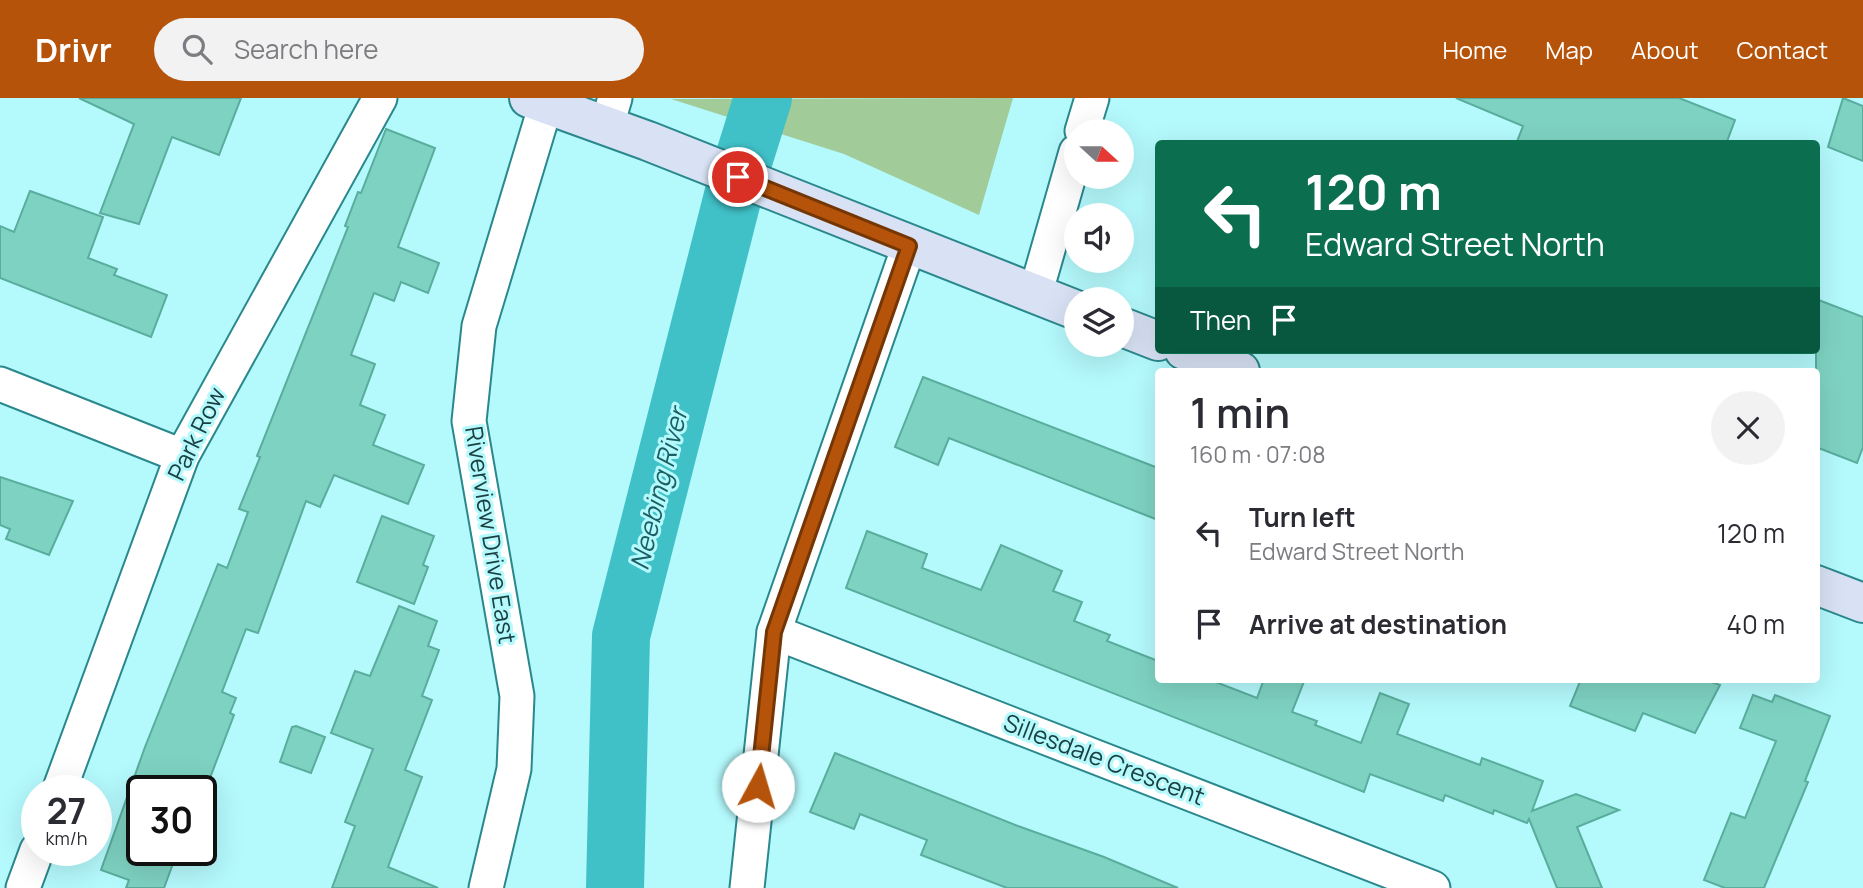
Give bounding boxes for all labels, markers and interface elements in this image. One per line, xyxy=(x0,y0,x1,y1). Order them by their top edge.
search box xyxy=(154,18,644,81)
text: Drivr xyxy=(35,27,112,72)
icon: search xyxy=(178,30,216,68)
text: Search here xyxy=(234,31,378,67)
text: Home xyxy=(1442,33,1507,66)
text: Map xyxy=(1545,33,1593,66)
text: About xyxy=(1631,33,1699,66)
text: Contact xyxy=(1737,33,1828,66)
north arrow xyxy=(1064,119,1134,189)
map controls xyxy=(1064,119,1134,357)
pin xyxy=(708,147,768,207)
icon: arrive xyxy=(719,158,757,196)
text: 120 m xyxy=(1305,158,1442,225)
icon: left xyxy=(1190,168,1281,259)
button: sound xyxy=(1064,203,1134,273)
text: Edward Street North xyxy=(1305,222,1605,266)
button: layers xyxy=(1064,287,1134,357)
icon: arrive xyxy=(1265,301,1303,339)
text: Then xyxy=(1190,302,1251,338)
street label: Park Row xyxy=(159,381,232,485)
text: 1 min xyxy=(1190,383,1290,441)
button: close xyxy=(1711,391,1785,465)
water label: Neebing River xyxy=(621,401,696,573)
street label: Riverview Drive East xyxy=(458,424,525,646)
text: 160 m · 07:08 xyxy=(1190,438,1326,470)
text: Turn left xyxy=(1249,499,1356,535)
icon: left xyxy=(1190,514,1228,552)
text: 120 m xyxy=(1717,515,1785,551)
text: Edward Street North xyxy=(1249,535,1464,567)
icon: arrive xyxy=(1190,605,1228,643)
text: Arrive at destination xyxy=(1249,606,1507,642)
text: 40 m xyxy=(1727,606,1785,642)
street label: Sillesdale Crescent xyxy=(999,705,1210,812)
position arrow xyxy=(721,749,795,823)
speed limit sign: 30 xyxy=(126,775,217,866)
text: 27 xyxy=(47,787,86,835)
text: km/h xyxy=(46,826,87,850)

